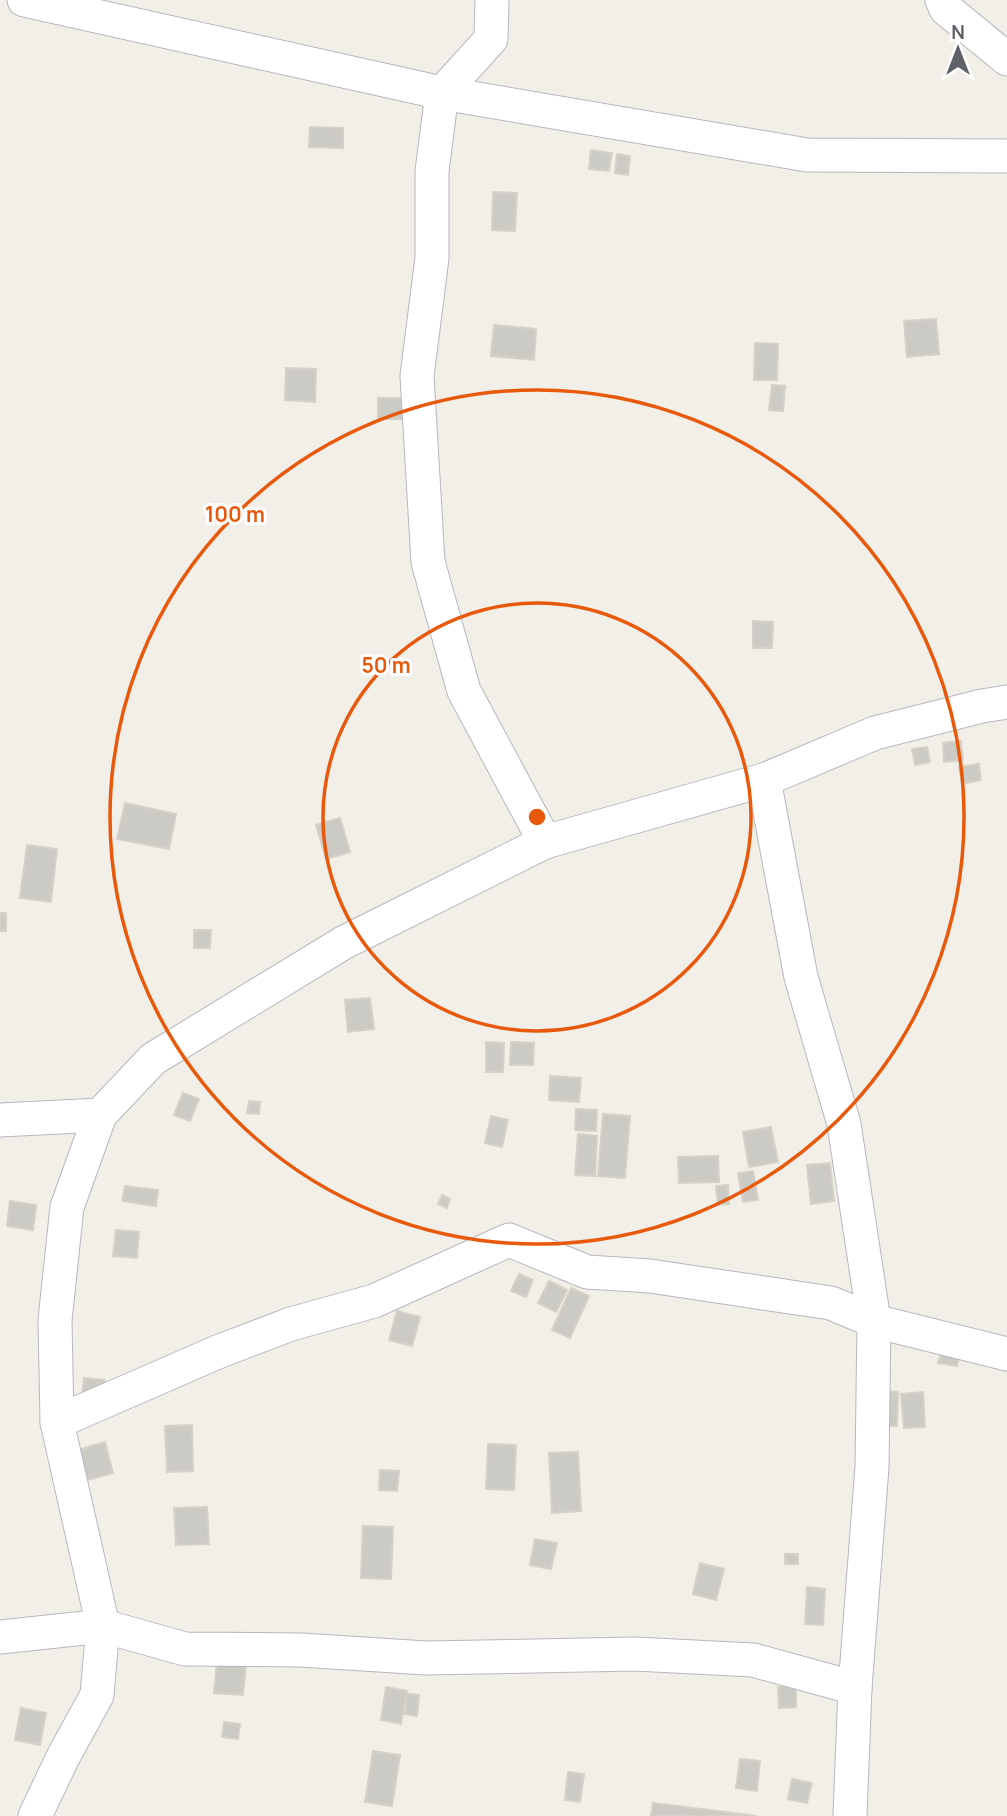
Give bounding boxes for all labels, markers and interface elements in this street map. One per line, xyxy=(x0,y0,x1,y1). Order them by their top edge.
north arrow xyxy=(923,14,993,84)
text: N xyxy=(951,19,965,45)
text: 100 m xyxy=(205,500,265,528)
text: 50 m xyxy=(361,651,411,679)
centre of rings xyxy=(525,805,549,829)

